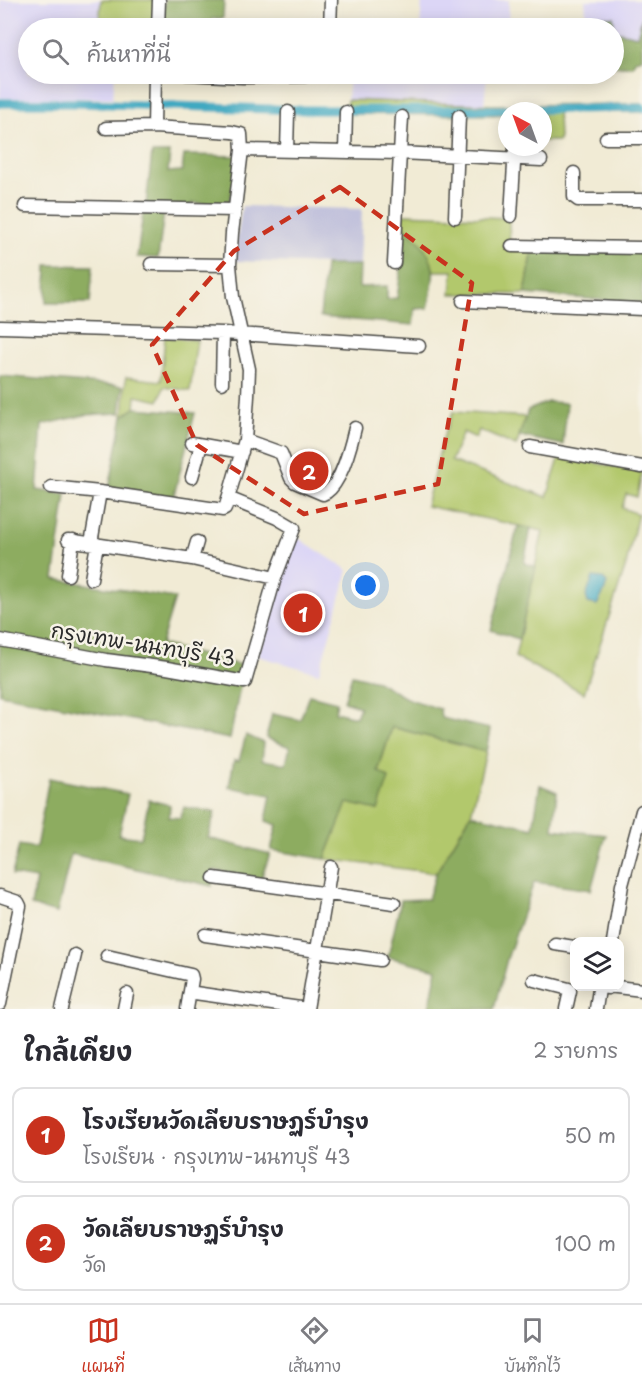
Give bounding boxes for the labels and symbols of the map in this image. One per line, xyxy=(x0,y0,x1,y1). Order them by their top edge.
north arrow xyxy=(498,102,552,156)
pin: 2 xyxy=(290,448,328,494)
your location xyxy=(351,571,380,600)
pin: 1 xyxy=(284,590,322,636)
street label: กรุงเทพ-นนทบุรี 43 xyxy=(49,613,238,675)

